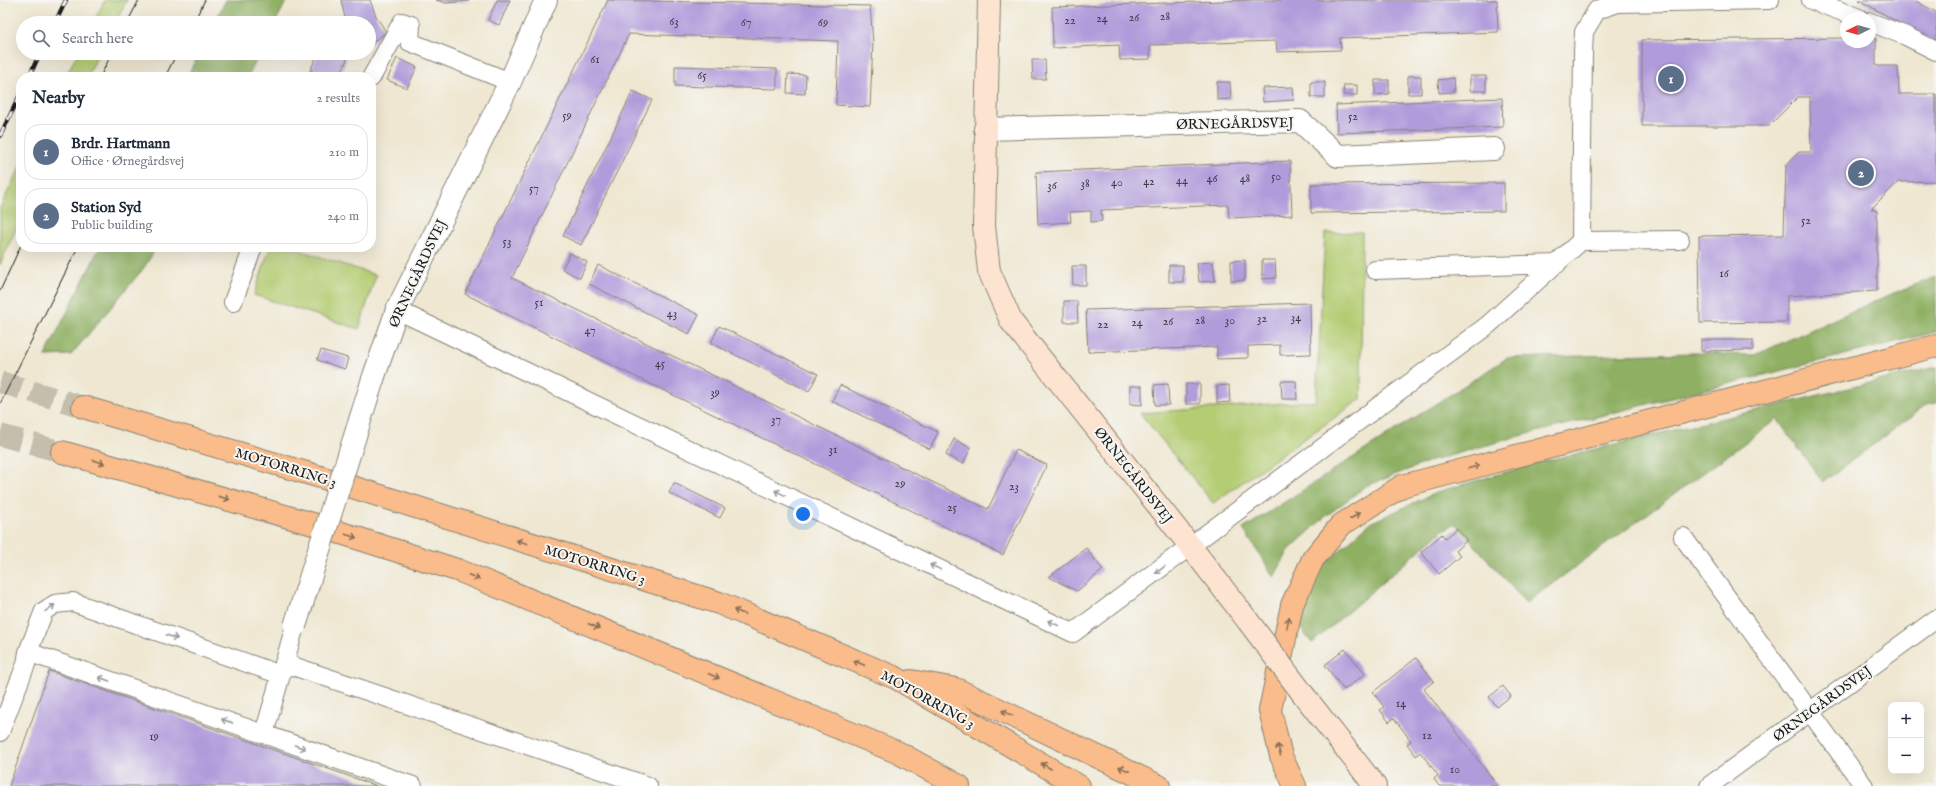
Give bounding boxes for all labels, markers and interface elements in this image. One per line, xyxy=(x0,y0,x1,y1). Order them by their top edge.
house number: 28 xyxy=(1160,9,1170,24)
house number: 26 xyxy=(1129,10,1140,25)
house number: 24 xyxy=(1096,11,1108,26)
north arrow xyxy=(1840,12,1876,48)
house number: 22 xyxy=(1064,13,1076,28)
house number: 63 xyxy=(669,14,679,29)
house number: 67 xyxy=(741,15,751,30)
house number: 69 xyxy=(818,15,828,30)
search box xyxy=(16,16,376,60)
icon: search xyxy=(30,27,52,49)
text: Search here xyxy=(62,29,133,48)
house number: 61 xyxy=(590,52,600,67)
pin: 1 xyxy=(1658,64,1684,94)
house number: 65 xyxy=(697,68,707,83)
text: Nearby xyxy=(32,88,85,109)
text: 2 results xyxy=(316,90,360,107)
house number: 59 xyxy=(562,108,572,123)
house number: 52 xyxy=(1348,109,1358,124)
street label: ØRNEGÅRDSVEJ xyxy=(1176,113,1294,134)
text: Brdr. Hartmann xyxy=(71,134,170,153)
text: 1 xyxy=(44,144,48,161)
text: 210 m xyxy=(329,144,359,161)
text: Office · Ørnegårdsvej xyxy=(71,153,184,170)
pin: 2 xyxy=(1848,158,1874,188)
house number: 50 xyxy=(1271,169,1281,184)
house number: 46 xyxy=(1207,171,1218,186)
house number: 48 xyxy=(1240,171,1251,186)
house number: 44 xyxy=(1176,173,1188,188)
house number: 42 xyxy=(1143,174,1155,189)
house number: 40 xyxy=(1111,175,1123,190)
house number: 38 xyxy=(1080,176,1090,191)
house number: 36 xyxy=(1047,178,1058,193)
house number: 57 xyxy=(529,181,539,196)
text: Station Syd xyxy=(71,198,141,217)
text: 2 xyxy=(43,208,49,225)
text: 240 m xyxy=(327,208,359,225)
house number: 52 xyxy=(1801,213,1811,228)
street label: ØRNEGÅRDSVEJ xyxy=(384,216,451,331)
text: Public building xyxy=(71,217,153,234)
house number: 53 xyxy=(503,234,511,249)
house number: 16 xyxy=(1719,266,1730,281)
house number: 51 xyxy=(535,295,543,310)
house number: 43 xyxy=(667,306,677,321)
house number: 34 xyxy=(1291,310,1301,325)
house number: 32 xyxy=(1257,311,1267,326)
house number: 28 xyxy=(1195,313,1205,328)
house number: 30 xyxy=(1225,313,1235,328)
house number: 26 xyxy=(1163,314,1174,329)
house number: 24 xyxy=(1131,315,1143,330)
house number: 22 xyxy=(1097,317,1109,332)
house number: 47 xyxy=(584,323,596,338)
house number: 45 xyxy=(655,356,666,371)
house number: 39 xyxy=(710,385,720,400)
house number: 37 xyxy=(771,412,781,427)
street label: ØRNEGÅRDSVEJ xyxy=(1090,423,1178,528)
house number: 31 xyxy=(829,442,837,457)
street label: MOTORRING 3 xyxy=(233,444,338,492)
one-way arrow xyxy=(93,459,106,467)
one-way arrow xyxy=(1467,463,1480,471)
house number: 29 xyxy=(895,476,905,491)
house number: 23 xyxy=(1009,479,1019,494)
one-way arrow xyxy=(774,489,786,496)
one-way arrow xyxy=(218,495,231,502)
house number: 25 xyxy=(947,500,958,515)
your location xyxy=(793,504,813,524)
one-way arrow xyxy=(1349,512,1360,520)
one-way arrow xyxy=(344,532,356,540)
one-way arrow xyxy=(516,538,529,545)
street label: MOTORRING 3 xyxy=(542,541,647,589)
one-way arrow xyxy=(930,563,942,570)
one-way arrow xyxy=(1155,566,1166,574)
one-way arrow xyxy=(467,573,479,581)
one-way arrow xyxy=(44,604,55,613)
one-way arrow xyxy=(734,607,746,615)
one-way arrow xyxy=(1285,617,1293,630)
one-way arrow xyxy=(1047,619,1059,626)
one-way arrow xyxy=(588,623,600,631)
one-way arrow xyxy=(166,634,179,641)
one-way arrow xyxy=(853,658,865,666)
street label: ØRNEGÅRDSVEJ xyxy=(1769,661,1876,746)
street label: MOTORRING 3 xyxy=(877,667,978,733)
one-way arrow xyxy=(708,673,720,680)
one-way arrow xyxy=(98,674,110,682)
house number: 14 xyxy=(1396,696,1406,711)
map controls xyxy=(1888,702,1924,774)
button: + xyxy=(1888,702,1924,738)
one-way arrow xyxy=(1001,709,1013,716)
one-way arrow xyxy=(221,717,233,725)
house number: 12 xyxy=(1422,728,1432,743)
house number: 19 xyxy=(149,729,159,744)
button: − xyxy=(1888,738,1924,774)
one-way arrow xyxy=(294,744,307,751)
one-way arrow xyxy=(1275,744,1283,757)
one-way arrow xyxy=(1040,762,1052,770)
house number: 10 xyxy=(1450,762,1460,777)
one-way arrow xyxy=(1119,765,1131,772)

